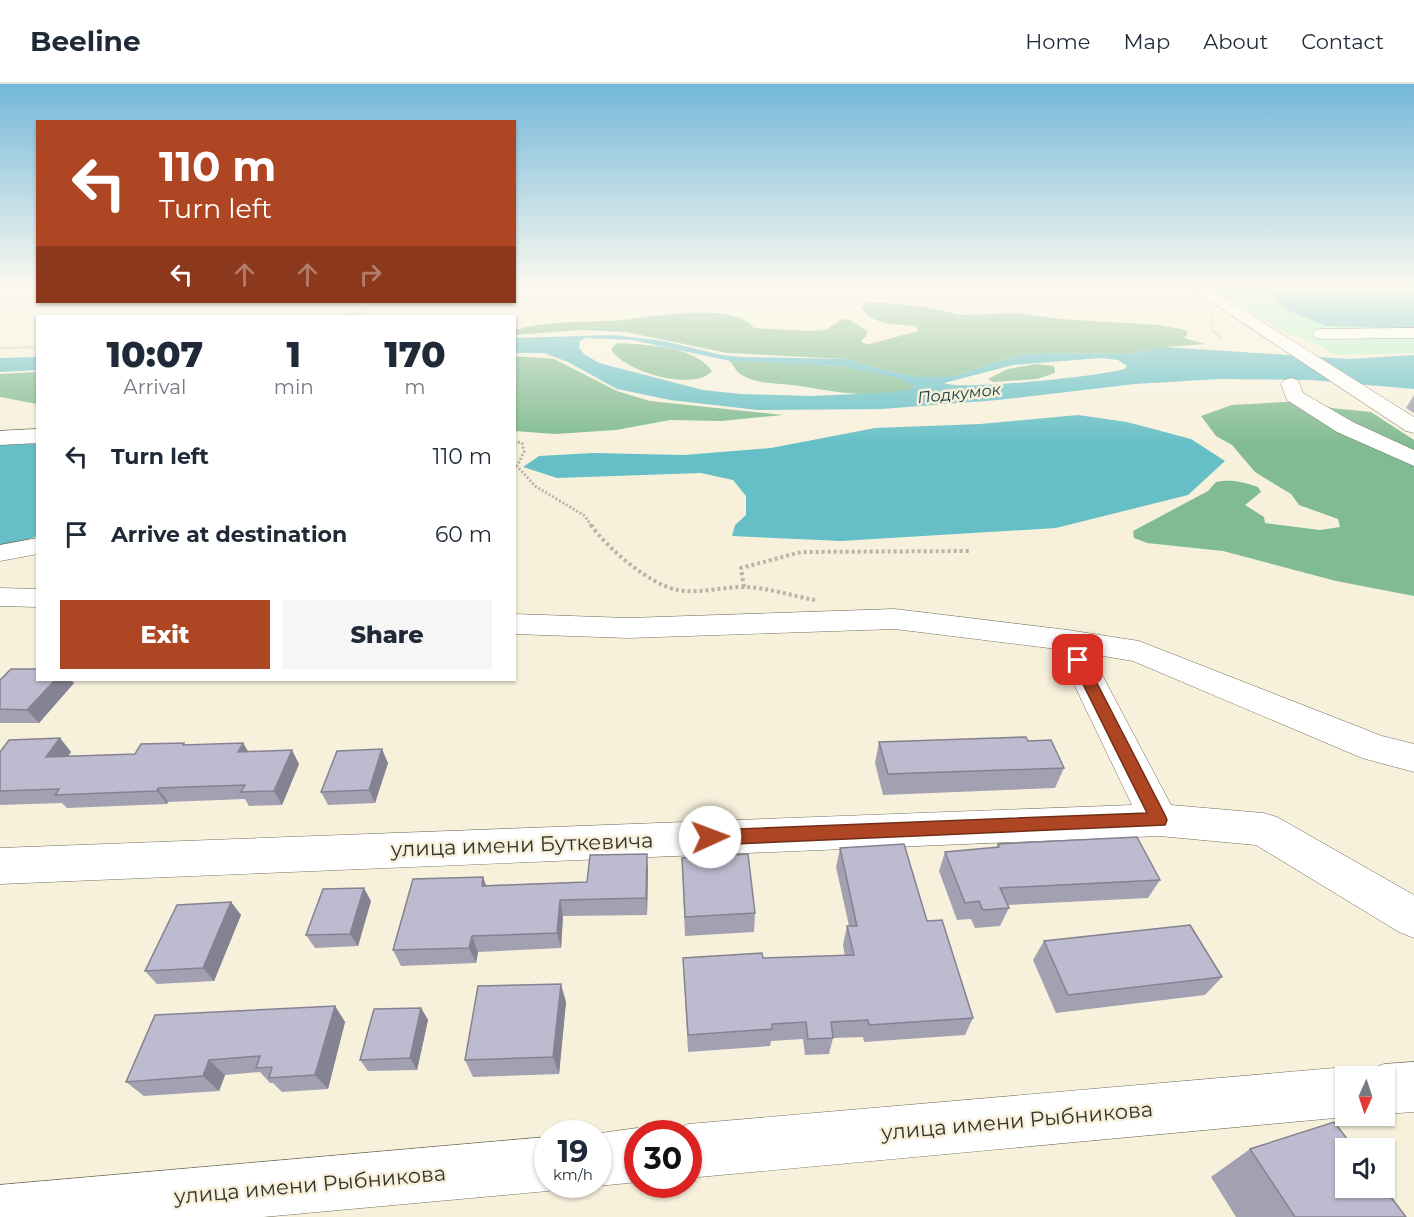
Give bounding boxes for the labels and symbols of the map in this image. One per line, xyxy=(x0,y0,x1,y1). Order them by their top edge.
water label: Подкумок xyxy=(916,380,1002,407)
pin xyxy=(1052,634,1103,685)
position arrow xyxy=(678,805,742,869)
street label: улица имени Буткевича xyxy=(389,827,654,862)
north arrow xyxy=(1335,1066,1395,1126)
street label: улица имени Рыбникова xyxy=(879,1096,1154,1145)
speed limit sign: 30 xyxy=(624,1120,702,1198)
street label: улица имени Рыбникова xyxy=(172,1160,447,1209)

